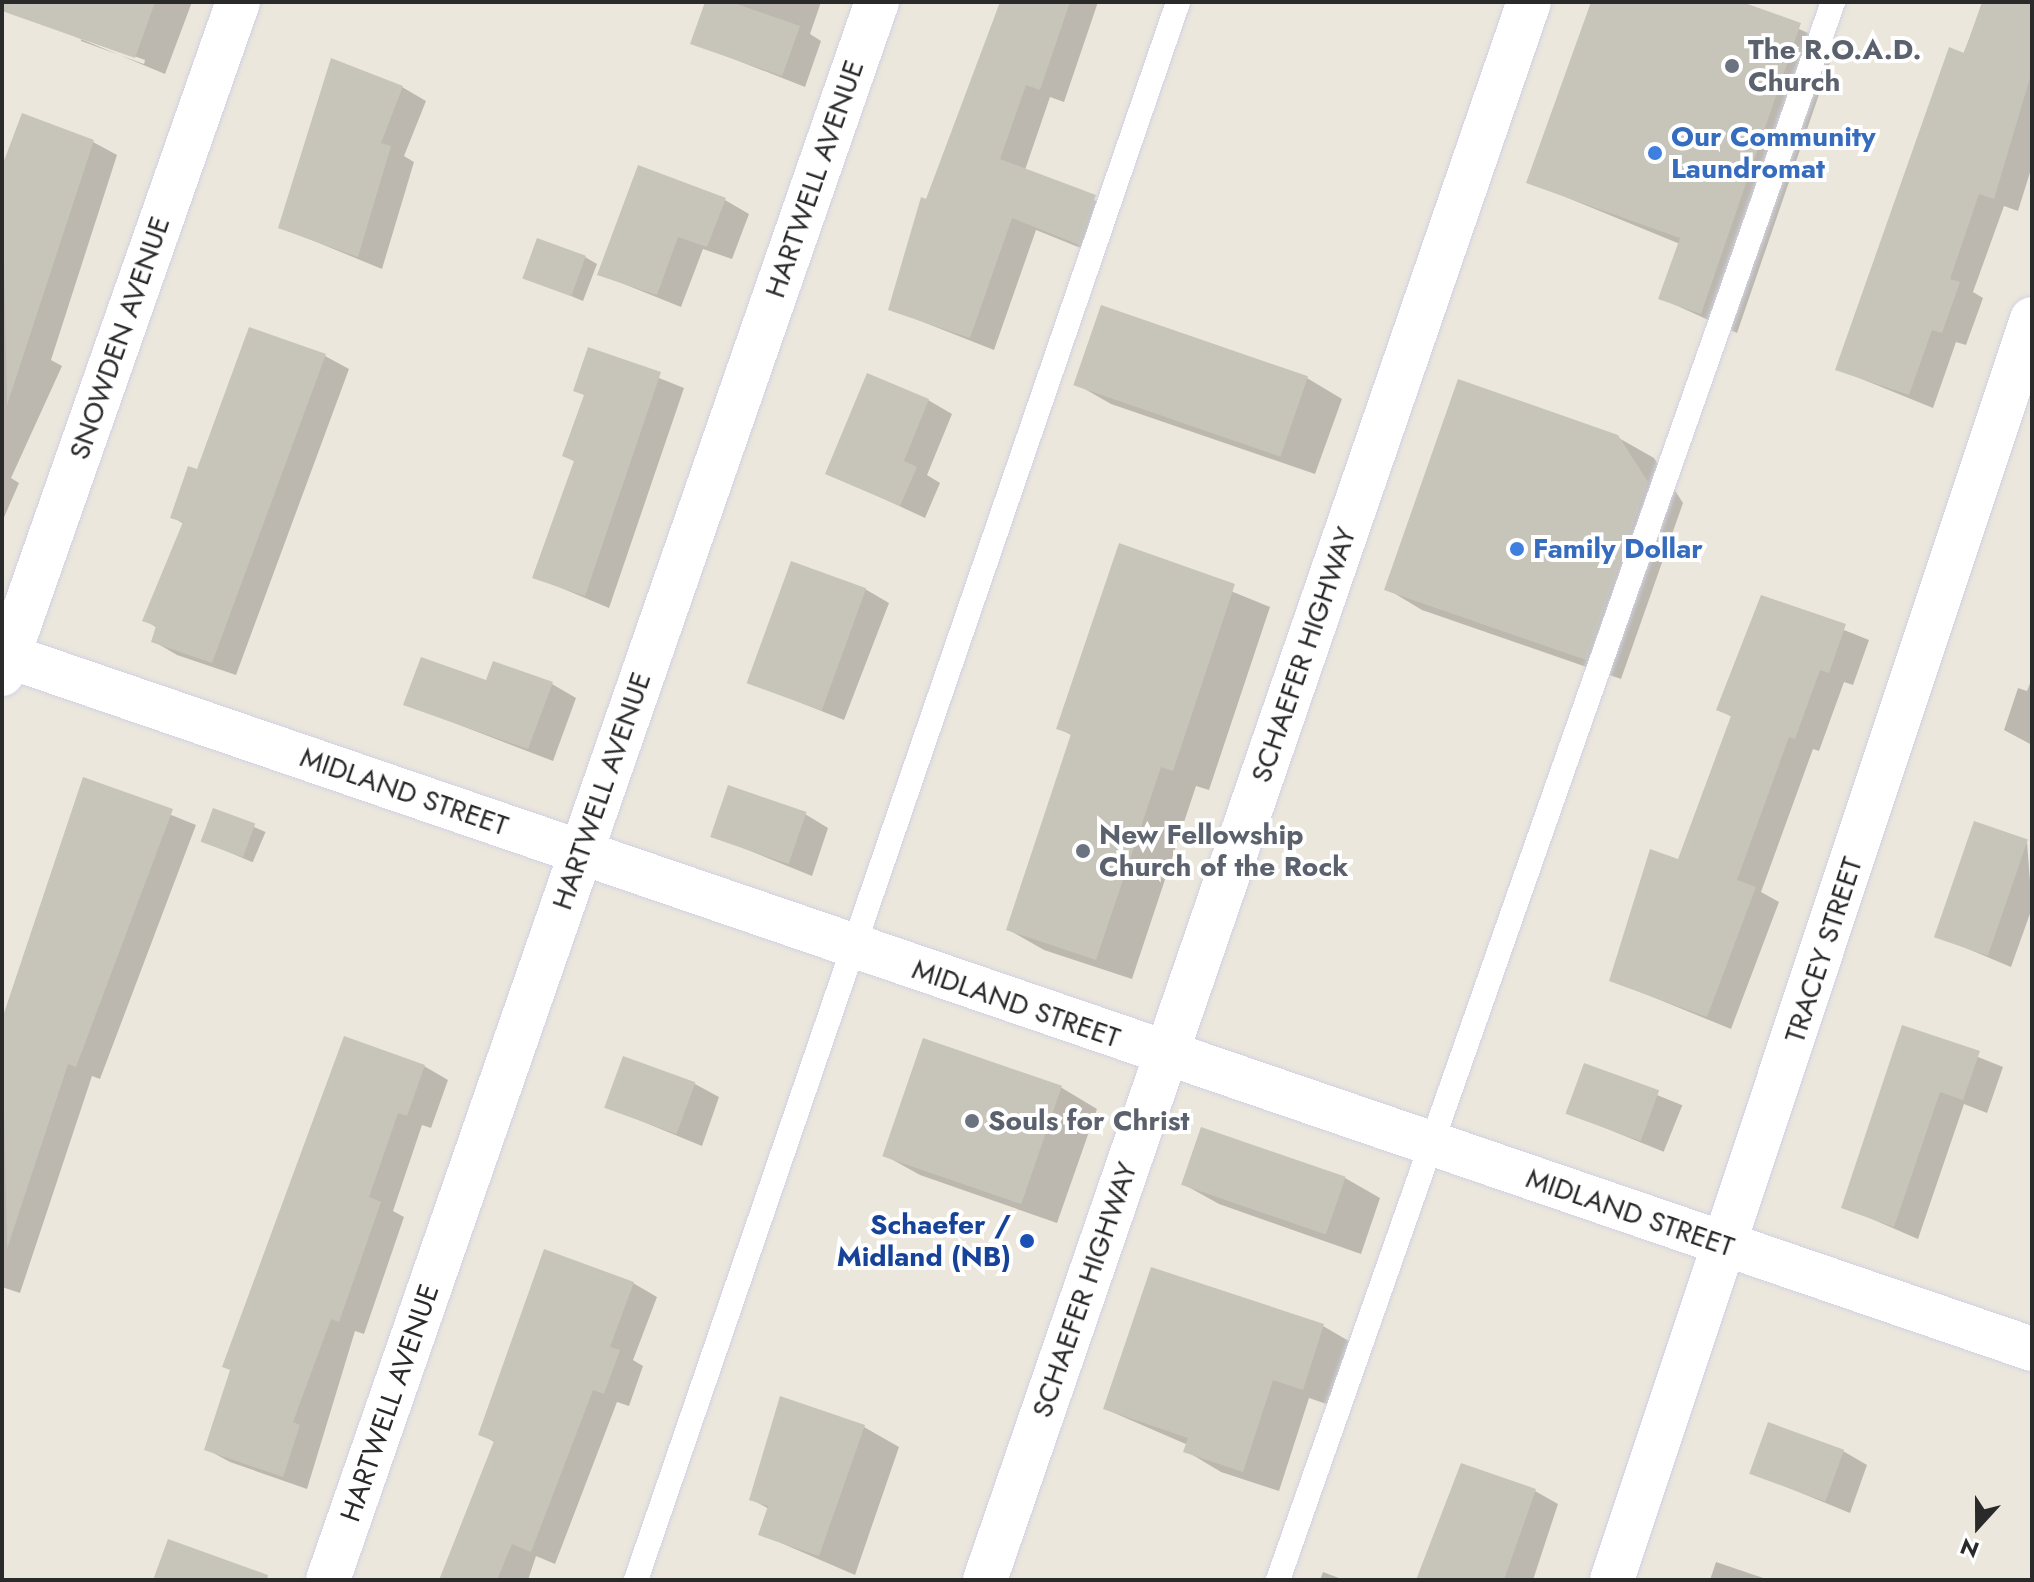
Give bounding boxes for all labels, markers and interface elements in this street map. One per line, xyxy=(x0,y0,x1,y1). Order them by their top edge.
place label: The R.O.A.D. Church xyxy=(1748,33,1922,99)
street label: HARTWELL AVENUE xyxy=(759,56,871,302)
marker: The R.O.A.D. Church xyxy=(1723,57,1741,75)
place label: Our Community Laundromat xyxy=(1671,120,1875,186)
marker: Our Community Laundromat xyxy=(1646,144,1664,162)
street label: SNOWDEN AVENUE xyxy=(63,212,177,464)
street label: SCHAEFER HIGHWAY xyxy=(1245,523,1363,787)
place label: Family Dollar xyxy=(1533,532,1703,566)
marker: Family Dollar xyxy=(1508,540,1526,558)
street label: HARTWELL AVENUE xyxy=(546,668,658,914)
street label: MIDLAND STREET xyxy=(296,741,512,843)
place label: New Fellowship Church of the Rock xyxy=(1099,818,1348,884)
marker: New Fellowship Church of the Rock xyxy=(1074,842,1092,860)
street label: TRACEY STREET xyxy=(1778,853,1870,1047)
street label: MIDLAND STREET xyxy=(908,953,1124,1055)
place label: Souls for Christ xyxy=(988,1104,1189,1138)
marker: Souls for Christ xyxy=(963,1112,981,1130)
street label: SCHAEFER HIGHWAY xyxy=(1026,1158,1144,1422)
street label: MIDLAND STREET xyxy=(1522,1162,1738,1264)
place label: Schaefer / Midland (NB) xyxy=(837,1208,1011,1274)
marker: Schaefer / Midland (NB) xyxy=(1018,1232,1036,1250)
street label: HARTWELL AVENUE xyxy=(334,1280,446,1526)
north arrow xyxy=(1938,1486,2018,1566)
text: N xyxy=(1956,1530,1983,1566)

